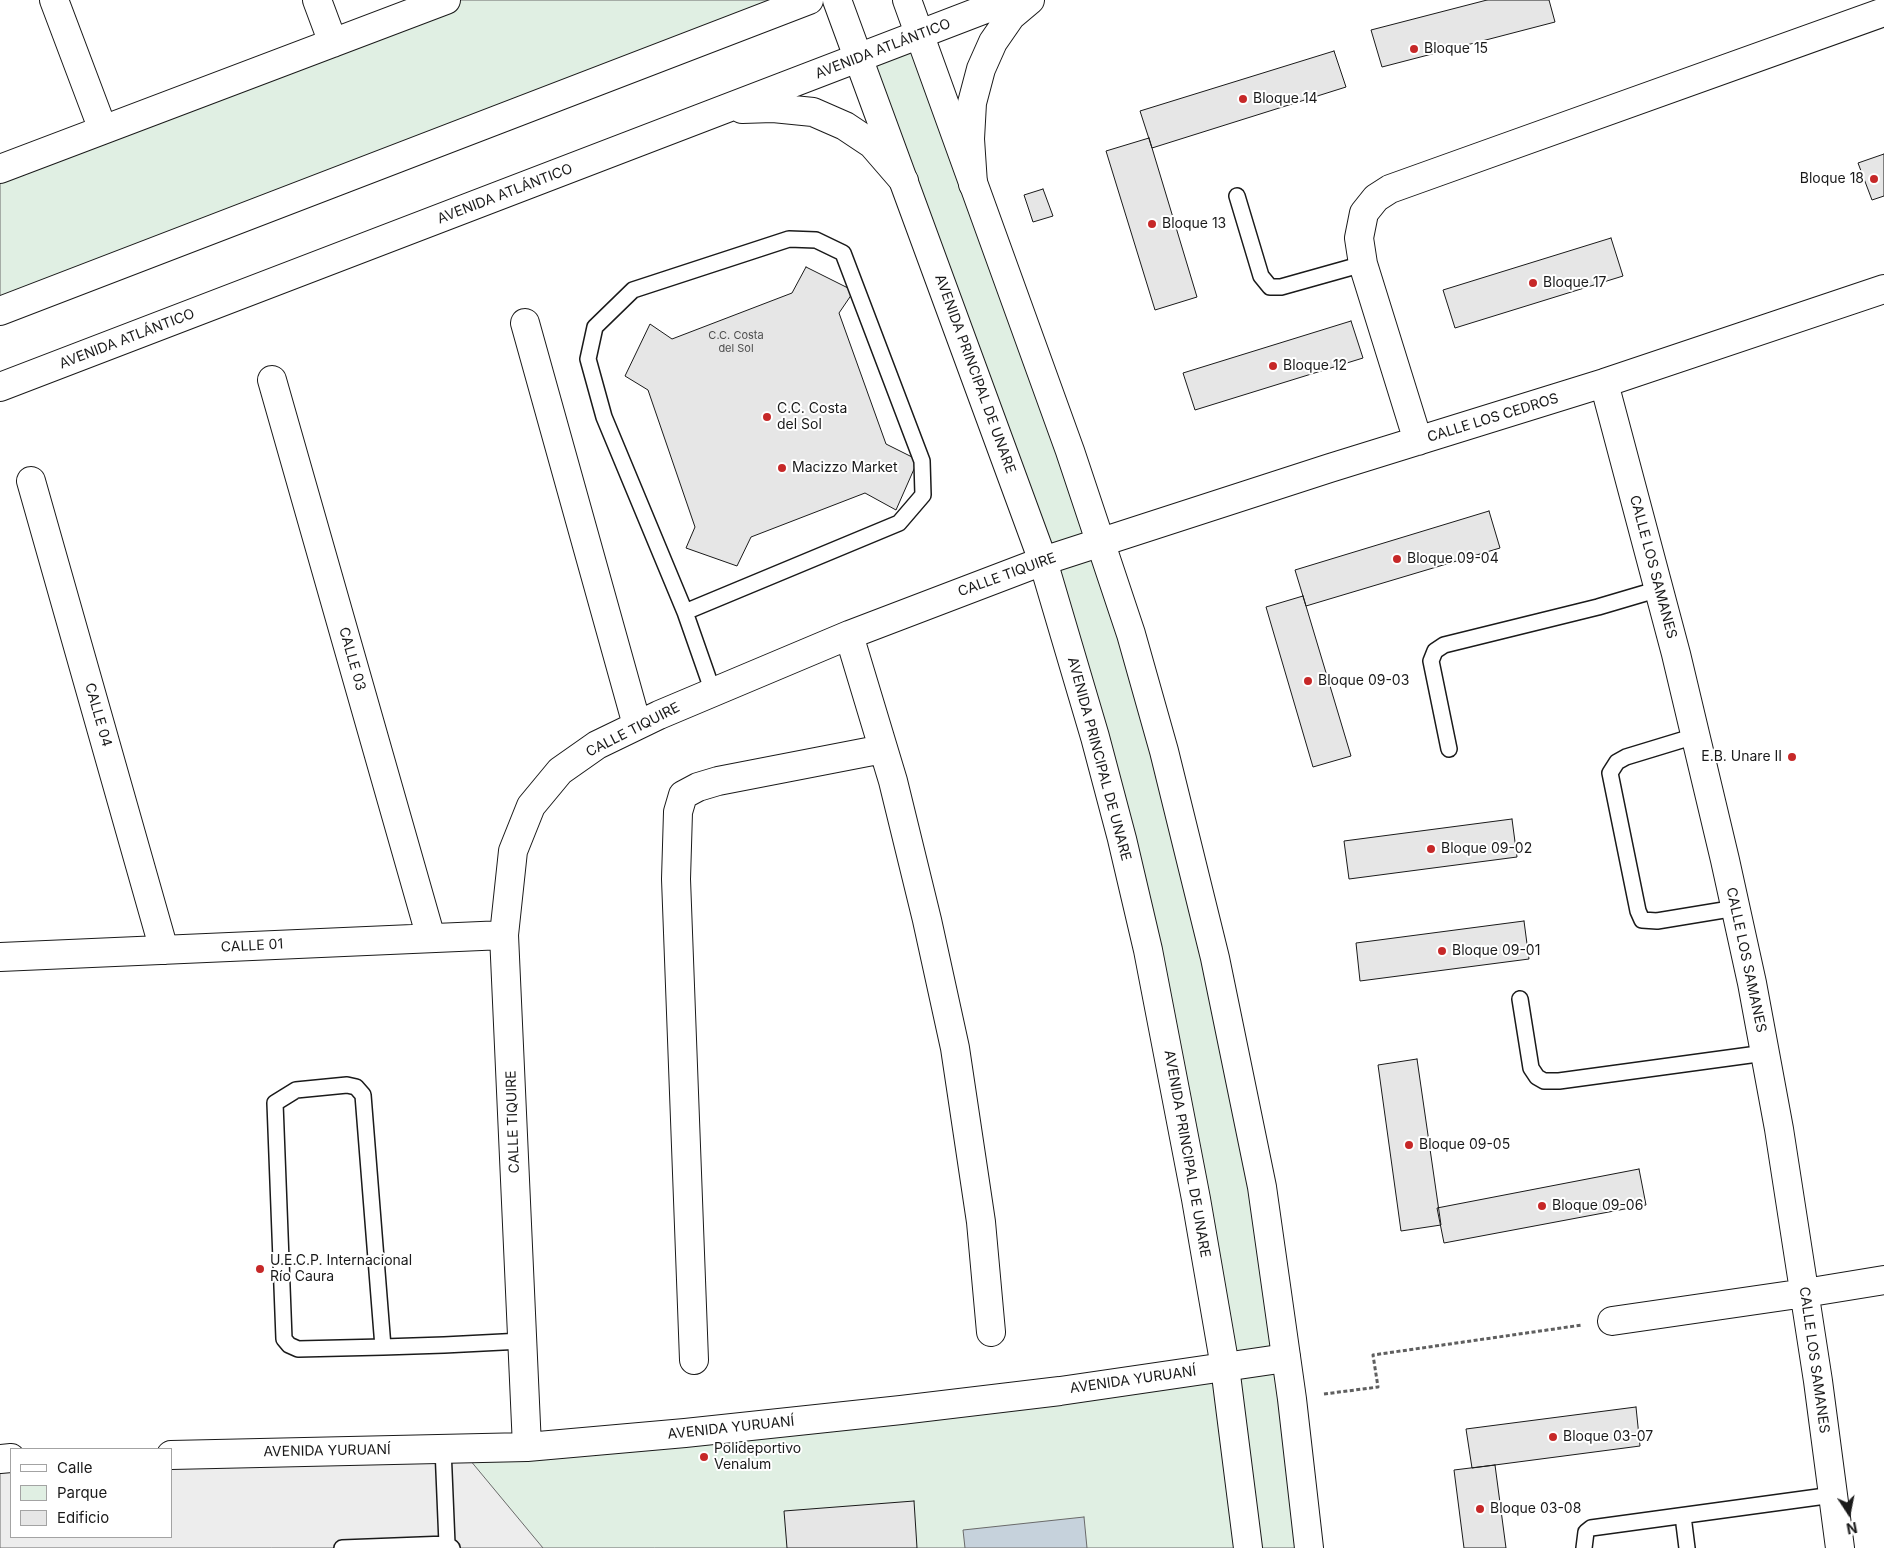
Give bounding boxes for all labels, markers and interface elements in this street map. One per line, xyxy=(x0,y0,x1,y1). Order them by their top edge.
street label: AVENIDA ATLÁNTICO xyxy=(813,15,953,83)
place label: Bloque 15 xyxy=(1424,41,1488,57)
marker: Bloque 15 xyxy=(1408,43,1420,55)
place label: Bloque 14 xyxy=(1253,91,1318,107)
marker: Bloque 14 xyxy=(1237,93,1249,105)
street label: AVENIDA ATLÁNTICO xyxy=(435,160,575,228)
place label: Bloque 18 xyxy=(1800,171,1864,187)
marker: Bloque 18 xyxy=(1868,173,1880,185)
place label: Bloque 13 xyxy=(1162,216,1226,232)
marker: Bloque 13 xyxy=(1146,218,1158,230)
street label: AVENIDA PRINCIPAL DE UNARE xyxy=(931,272,1019,476)
place label: Bloque 17 xyxy=(1543,275,1607,291)
marker: Bloque 17 xyxy=(1527,277,1539,289)
street label: AVENIDA ATLÁNTICO xyxy=(57,305,197,373)
house number: C.C. Costa del Sol xyxy=(708,329,764,355)
place label: Bloque 12 xyxy=(1283,358,1347,374)
marker: Bloque 12 xyxy=(1267,360,1279,372)
street label: CALLE LOS CEDROS xyxy=(1425,390,1561,446)
place label: C.C. Costa del Sol xyxy=(777,401,847,434)
marker: C.C. Costa del Sol xyxy=(761,411,773,423)
place label: Macizzo Market xyxy=(792,460,898,476)
marker: Macizzo Market xyxy=(776,462,788,474)
street label: CALLE LOS SAMANES xyxy=(1626,493,1680,641)
street label: CALLE TIQUIRE xyxy=(956,550,1058,600)
place label: Bloque 09-04 xyxy=(1407,551,1499,567)
marker: Bloque 09-04 xyxy=(1391,553,1403,565)
street label: CALLE 03 xyxy=(335,625,369,693)
street label: AVENIDA PRINCIPAL DE UNARE xyxy=(1064,655,1134,863)
place label: Bloque 09-03 xyxy=(1318,673,1409,689)
marker: Bloque 09-03 xyxy=(1302,675,1314,687)
street label: CALLE 04 xyxy=(81,681,115,749)
street label: CALLE TIQUIRE xyxy=(583,699,683,761)
place label: E.B. Unare II xyxy=(1701,749,1782,765)
marker: E.B. Unare II xyxy=(1786,751,1798,763)
place label: Bloque 09-02 xyxy=(1441,841,1532,857)
marker: Bloque 09-02 xyxy=(1425,843,1437,855)
street label: CALLE LOS SAMANES xyxy=(1722,886,1770,1034)
street label: CALLE 01 xyxy=(220,936,284,956)
place label: Bloque 09-01 xyxy=(1452,943,1540,959)
marker: Bloque 09-01 xyxy=(1436,945,1448,957)
street label: AVENIDA PRINCIPAL DE UNARE xyxy=(1160,1049,1214,1259)
street label: CALLE TIQUIRE xyxy=(503,1070,523,1174)
place label: Bloque 09-05 xyxy=(1419,1137,1510,1153)
marker: Bloque 09-05 xyxy=(1403,1139,1415,1151)
place label: Bloque 09-06 xyxy=(1552,1198,1643,1214)
marker: Bloque 09-06 xyxy=(1536,1200,1548,1212)
place label: U.E.C.P. Internacional Río Caura xyxy=(270,1253,412,1285)
marker: U.E.C.P. Internacional Río Caura xyxy=(254,1263,266,1275)
street label: CALLE LOS SAMANES xyxy=(1795,1286,1833,1434)
street label: AVENIDA YURUANÍ xyxy=(1069,1363,1197,1397)
street label: AVENIDA YURUANÍ xyxy=(667,1413,795,1443)
place label: Bloque 03-07 xyxy=(1563,1429,1653,1445)
marker: Bloque 03-07 xyxy=(1547,1431,1559,1443)
street label: AVENIDA YURUANÍ xyxy=(263,1441,391,1461)
place label: Polideportivo Venalum xyxy=(714,1441,801,1474)
legend xyxy=(10,1448,172,1538)
marker: Polideportivo Venalum xyxy=(698,1451,710,1463)
text: Calle xyxy=(57,1458,92,1477)
text: Parque xyxy=(57,1483,107,1502)
north arrow xyxy=(1824,1488,1874,1538)
place label: Bloque 03-08 xyxy=(1490,1501,1581,1517)
marker: Bloque 03-08 xyxy=(1474,1503,1486,1515)
text: Edificio xyxy=(57,1508,109,1527)
text: N xyxy=(1845,1519,1859,1538)

